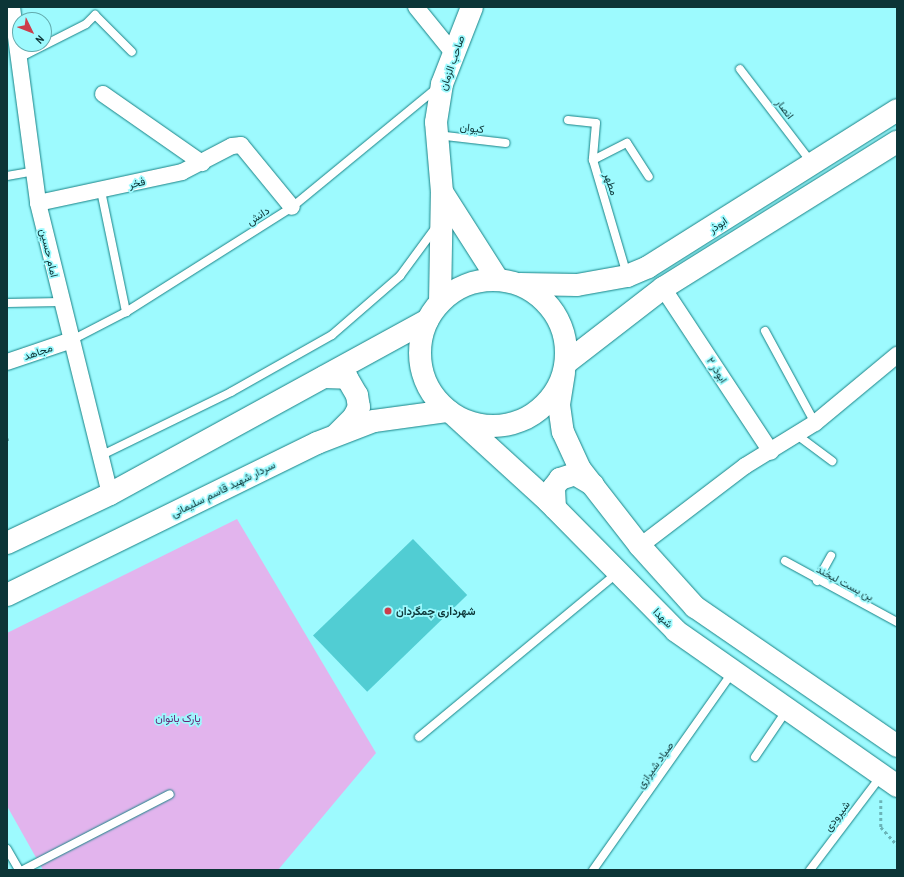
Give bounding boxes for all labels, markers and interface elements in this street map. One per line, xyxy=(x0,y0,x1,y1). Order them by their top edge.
north arrow xyxy=(12,12,52,52)
text: N xyxy=(33,32,47,47)
street label: صاحب الزمان xyxy=(436,34,468,92)
street label: انصار xyxy=(773,96,797,122)
street label: کیوان xyxy=(459,120,485,136)
street label: مطهر xyxy=(601,171,621,197)
street label: فخر xyxy=(127,175,147,191)
street label: دانش xyxy=(244,204,272,228)
street label: ابوذر xyxy=(706,214,730,236)
street label: امام حسین xyxy=(37,227,61,279)
street label: مجاهد xyxy=(22,341,54,363)
street label: ابوذر ۲ xyxy=(704,355,730,385)
street label: سردار شهید قاسم سلیمانی xyxy=(169,458,277,520)
street label: بن بست لبخند xyxy=(814,562,876,604)
place label: شهرداری چمگردان xyxy=(396,604,475,618)
street label: شهدا xyxy=(650,605,676,631)
marker: شهرداری چمگردان xyxy=(383,606,393,616)
park label: پارک بانوان xyxy=(155,711,201,725)
street label: صیاد شیرازی xyxy=(634,739,676,791)
street label: شیرودی xyxy=(821,798,853,834)

